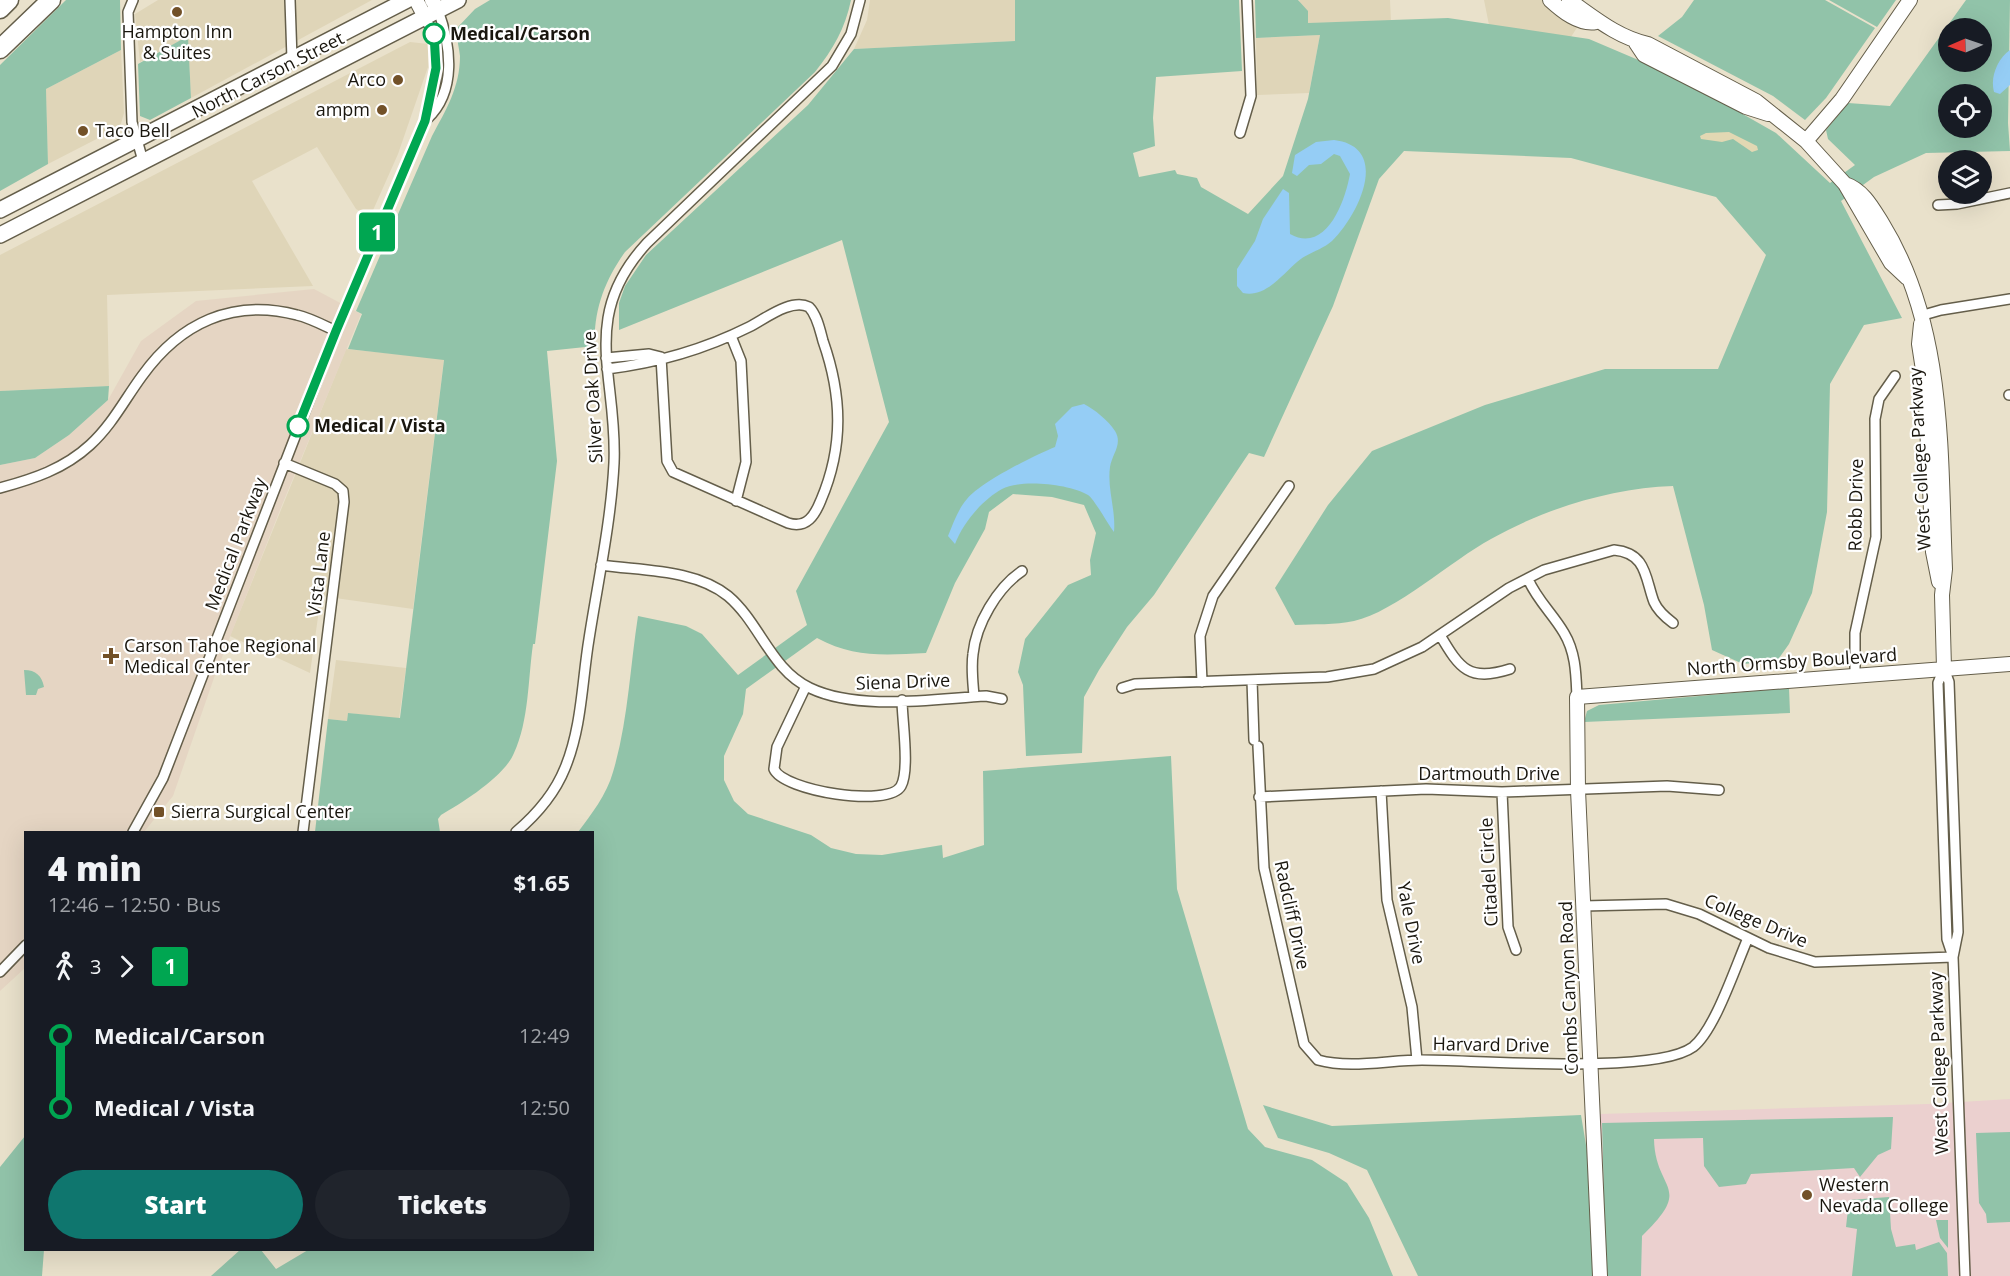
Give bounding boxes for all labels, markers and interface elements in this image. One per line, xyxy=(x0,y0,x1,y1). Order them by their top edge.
marker: Hampton Inn & Suites xyxy=(170,5,184,19)
north arrow xyxy=(1938,18,1992,72)
map controls xyxy=(1938,18,1992,204)
place label: Hampton Inn & Suites xyxy=(121,19,233,64)
place label: Medical/Carson xyxy=(450,21,590,45)
marker: Medical/Carson xyxy=(423,23,445,45)
street label: North Carson Street xyxy=(187,25,348,123)
place label: Arco xyxy=(348,67,386,91)
marker: Arco xyxy=(391,73,405,87)
button: locate xyxy=(1938,84,1992,138)
place label: ampm xyxy=(316,97,370,121)
marker: ampm xyxy=(375,103,389,117)
place label: Taco Bell xyxy=(95,118,170,142)
marker: Taco Bell xyxy=(76,124,90,138)
button: layers xyxy=(1938,150,1992,204)
line badge: 1 xyxy=(358,212,397,252)
text: 1 xyxy=(371,218,383,246)
street label: Silver Oak Drive xyxy=(577,330,607,464)
street label: West College Parkway xyxy=(1902,366,1936,551)
place label: Medical / Vista xyxy=(314,413,446,437)
marker: Medical / Vista xyxy=(287,415,309,437)
street label: Robb Drive xyxy=(1842,458,1868,552)
street label: Medical Parkway xyxy=(199,473,272,613)
street label: Vista Lane xyxy=(301,530,335,618)
place label: Carson Tahoe Regional Medical Center xyxy=(124,633,316,678)
street label: North Ormsby Boulevard xyxy=(1686,642,1898,680)
marker: Carson Tahoe Regional Medical Center xyxy=(102,647,120,665)
street label: Siena Drive xyxy=(855,667,951,695)
street label: Dartmouth Drive xyxy=(1418,761,1560,785)
place label: Sierra Surgical Center xyxy=(171,799,352,823)
marker: Sierra Surgical Center xyxy=(152,805,166,819)
street label: Citadel Circle xyxy=(1473,817,1503,927)
text: 4 min xyxy=(48,846,142,891)
street label: Radcliff Drive xyxy=(1270,858,1316,971)
text: $1.65 xyxy=(513,867,570,897)
street label: Yale Drive xyxy=(1392,880,1432,966)
street label: College Drive xyxy=(1701,888,1812,953)
text: 12:46 – 12:50 · Bus xyxy=(48,891,221,918)
street label: Combs Canyon Road xyxy=(1553,901,1583,1075)
icon: walk xyxy=(48,950,81,983)
icon: forward xyxy=(110,950,143,983)
text: 1 xyxy=(164,952,176,980)
text: 3 xyxy=(90,953,101,980)
street label: West College Parkway xyxy=(1923,970,1953,1155)
text: Medical/Carson xyxy=(94,1020,265,1050)
text: 12:49 xyxy=(519,1022,570,1049)
street label: Harvard Drive xyxy=(1432,1031,1550,1057)
text: Medical / Vista xyxy=(94,1092,255,1122)
text: 12:50 xyxy=(519,1094,570,1121)
button: Start xyxy=(48,1170,303,1239)
button: Tickets xyxy=(315,1170,570,1239)
place label: Western Nevada College xyxy=(1819,1172,1949,1217)
marker: Western Nevada College xyxy=(1800,1188,1814,1202)

